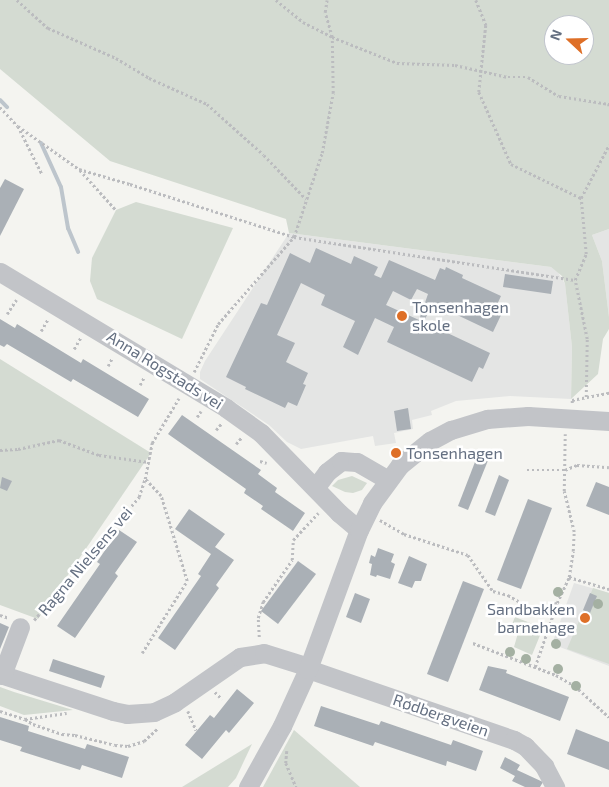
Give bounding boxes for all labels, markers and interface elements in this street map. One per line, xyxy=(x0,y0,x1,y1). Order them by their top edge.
north arrow xyxy=(544,15,594,65)
text: N xyxy=(546,27,565,43)
place label: Tonsenhagen skole xyxy=(412,297,509,335)
marker: Tonsenhagen skole xyxy=(396,310,408,322)
street label: Anna Rogstads vei xyxy=(103,326,227,414)
place label: Tonsenhagen xyxy=(406,443,503,463)
marker: Tonsenhagen xyxy=(390,447,402,459)
street label: Ragna Nielsens vei xyxy=(34,503,136,619)
place label: Sandbakken barnehage xyxy=(487,599,575,637)
marker: Sandbakken barnehage xyxy=(579,612,591,624)
street label: Rødbergveien xyxy=(391,690,491,740)

